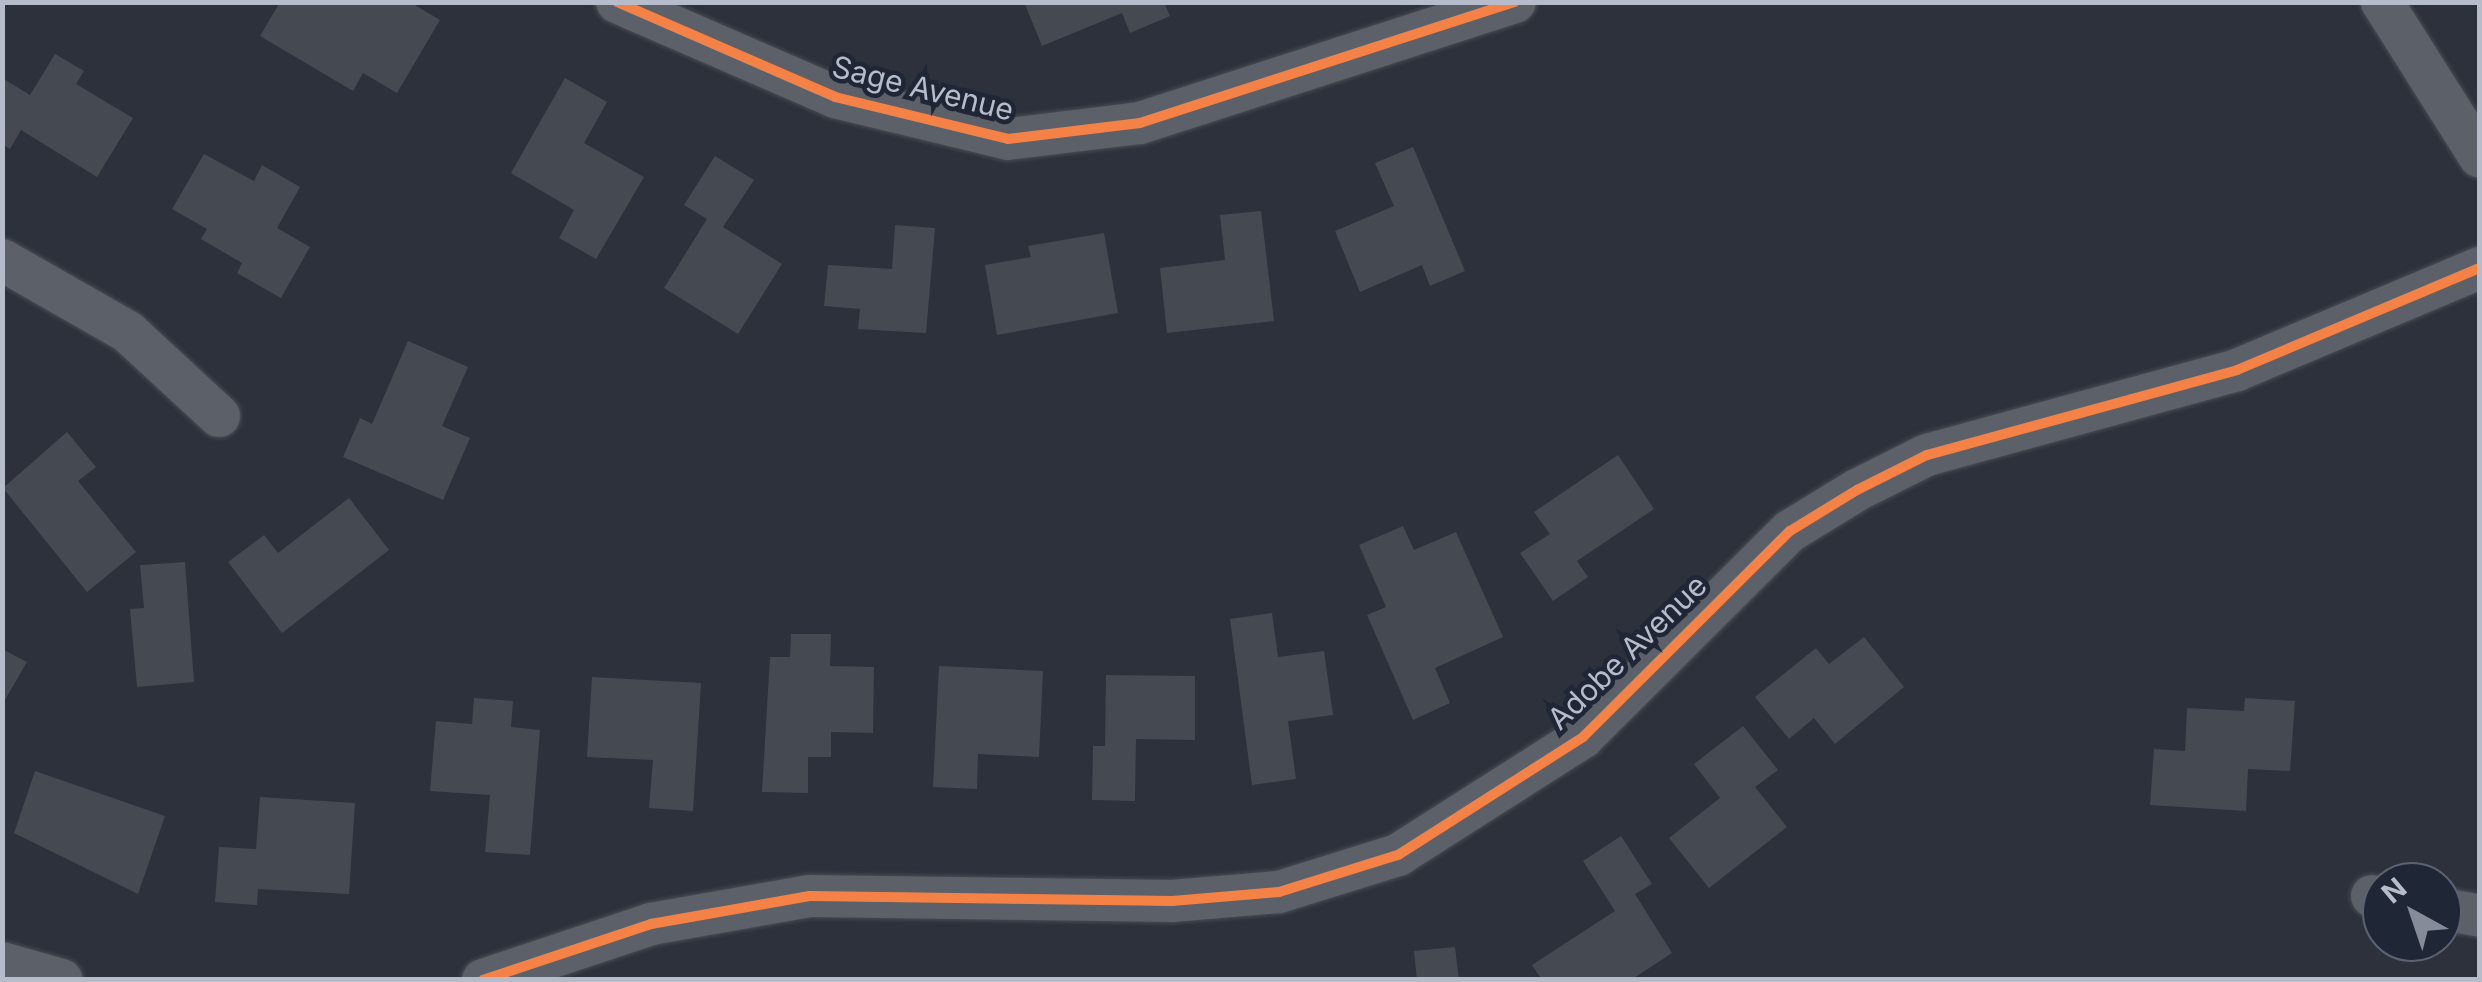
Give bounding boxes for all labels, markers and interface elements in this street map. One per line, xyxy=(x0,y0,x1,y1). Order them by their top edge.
street label: Sage Avenue xyxy=(829,48,1017,128)
street label: Adobe Avenue xyxy=(1540,567,1714,737)
north arrow xyxy=(2362,862,2462,962)
text: N xyxy=(2375,871,2413,910)

